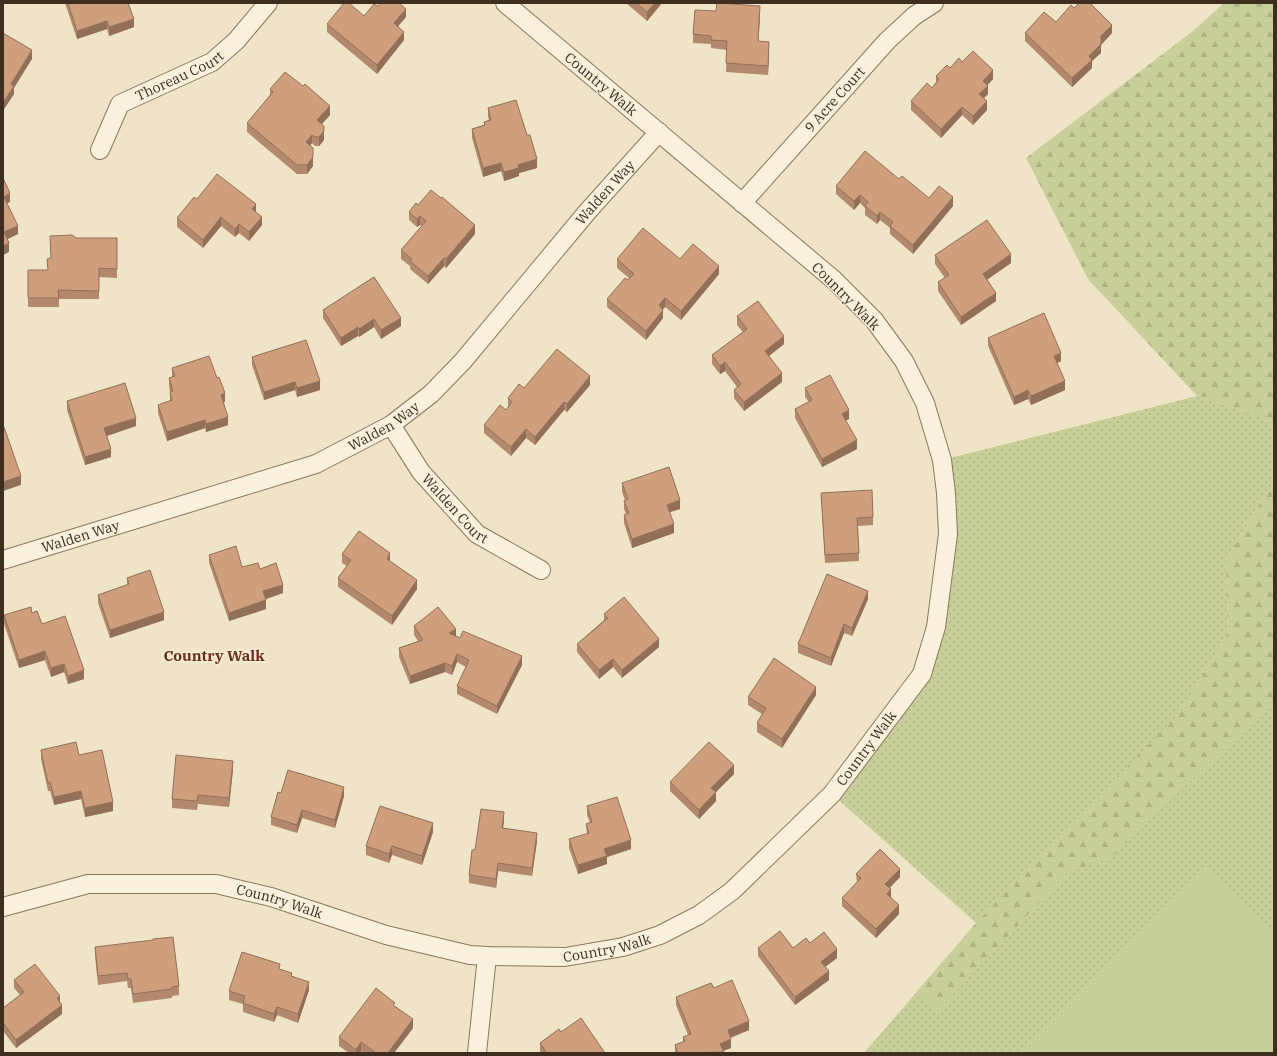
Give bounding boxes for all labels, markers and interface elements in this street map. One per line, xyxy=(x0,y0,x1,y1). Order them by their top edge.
street label: Thoreau Court xyxy=(132,47,228,105)
street label: Country Walk xyxy=(561,48,642,120)
street label: 9 Acre Court xyxy=(801,63,869,136)
street label: Walden Way xyxy=(571,156,639,228)
street label: Country Walk xyxy=(808,258,885,335)
street label: Walden Way xyxy=(345,397,423,455)
street label: Walden Court xyxy=(418,470,491,548)
street label: Walden Way xyxy=(39,516,122,557)
district label: Country Walk xyxy=(163,646,265,665)
street label: Country Walk xyxy=(832,706,901,789)
street label: Country Walk xyxy=(235,880,326,923)
street label: Country Walk xyxy=(562,929,654,966)

